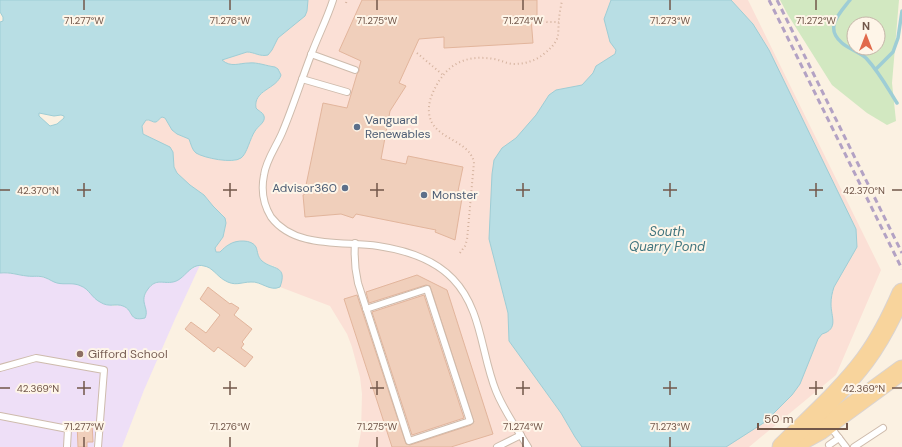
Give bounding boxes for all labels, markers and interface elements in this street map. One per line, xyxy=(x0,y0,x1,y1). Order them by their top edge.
text: 71.277°W xyxy=(64,14,104,27)
text: 71.276°W xyxy=(210,14,251,27)
text: 71.275°W xyxy=(357,14,397,27)
text: 71.274°W xyxy=(503,14,543,27)
text: 71.273°W xyxy=(650,14,690,27)
text: 71.272°W xyxy=(796,14,836,27)
north arrow xyxy=(846,16,886,56)
text: N xyxy=(862,19,870,33)
place label: Vanguard Renewables xyxy=(365,112,431,142)
marker: Vanguard Renewables xyxy=(352,122,362,132)
place label: Advisor360 xyxy=(272,180,337,196)
marker: Advisor360 xyxy=(340,183,350,193)
text: 42.370°N xyxy=(17,184,59,197)
text: 42.370°N xyxy=(843,184,885,197)
place label: Monster xyxy=(432,187,478,203)
marker: Monster xyxy=(419,190,429,200)
water label: South Quarry Pond xyxy=(629,223,706,255)
place label: Gifford School xyxy=(88,346,168,362)
marker: Gifford School xyxy=(75,349,85,359)
text: 42.369°N xyxy=(17,382,59,395)
text: 42.369°N xyxy=(843,382,885,395)
scale bar xyxy=(758,405,847,431)
text: 50 m xyxy=(764,411,793,427)
text: 71.277°W xyxy=(64,420,104,433)
text: 71.276°W xyxy=(210,420,251,433)
text: 71.275°W xyxy=(357,420,397,433)
text: 71.274°W xyxy=(503,420,543,433)
text: 71.273°W xyxy=(650,420,690,433)

